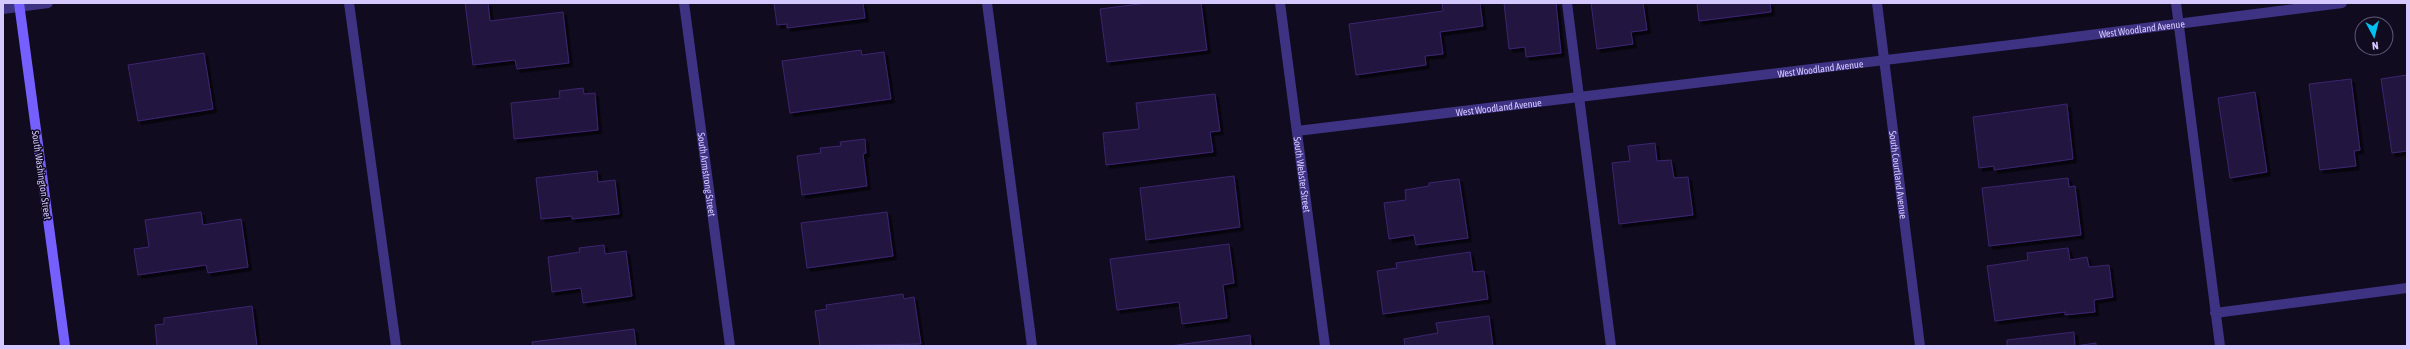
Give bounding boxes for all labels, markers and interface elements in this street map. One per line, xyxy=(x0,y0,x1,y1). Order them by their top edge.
north arrow xyxy=(2354,16,2394,56)
street label: West Woodland Avenue xyxy=(2098,18,2186,40)
text: N xyxy=(2371,40,2379,52)
street label: West Woodland Avenue xyxy=(1777,58,1864,80)
street label: West Woodland Avenue xyxy=(1455,97,1543,118)
street label: South Washington Street xyxy=(30,130,53,220)
street label: South Courtland Avenue xyxy=(1887,130,1909,220)
street label: South Armstrong Street xyxy=(695,132,718,217)
street label: South Webster Street xyxy=(1292,136,1312,213)

